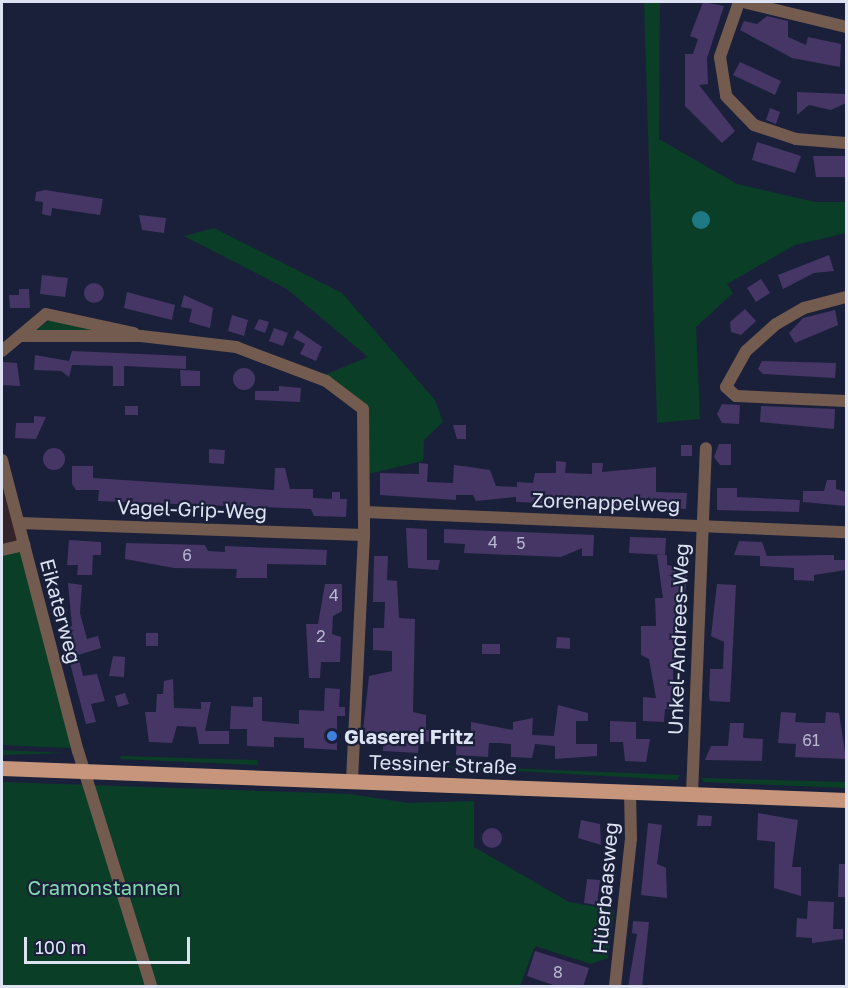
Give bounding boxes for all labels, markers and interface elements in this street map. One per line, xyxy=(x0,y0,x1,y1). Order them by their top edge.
street label: Zorenappelweg xyxy=(531,487,681,517)
street label: Vagel-Grip-Weg xyxy=(117,494,267,524)
house number: 4 xyxy=(488,532,498,552)
house number: 5 xyxy=(516,533,526,553)
street label: Unkel-Andrees-Weg xyxy=(663,543,693,735)
house number: 6 xyxy=(182,545,192,565)
street label: Eikaterweg xyxy=(36,556,86,666)
house number: 4 xyxy=(329,585,339,605)
house number: 2 xyxy=(316,626,326,646)
place label: Glaserei Fritz xyxy=(344,724,473,748)
marker: Glaserei Fritz xyxy=(325,729,339,743)
house number: 61 xyxy=(802,730,820,750)
street label: Tessiner Straße xyxy=(369,749,517,779)
street label: Hüerbaasweg xyxy=(587,821,623,955)
park label: Cramonstannen xyxy=(28,875,180,899)
scale bar xyxy=(27,925,194,963)
text: 100 m xyxy=(35,936,86,958)
house number: 8 xyxy=(553,962,563,982)

